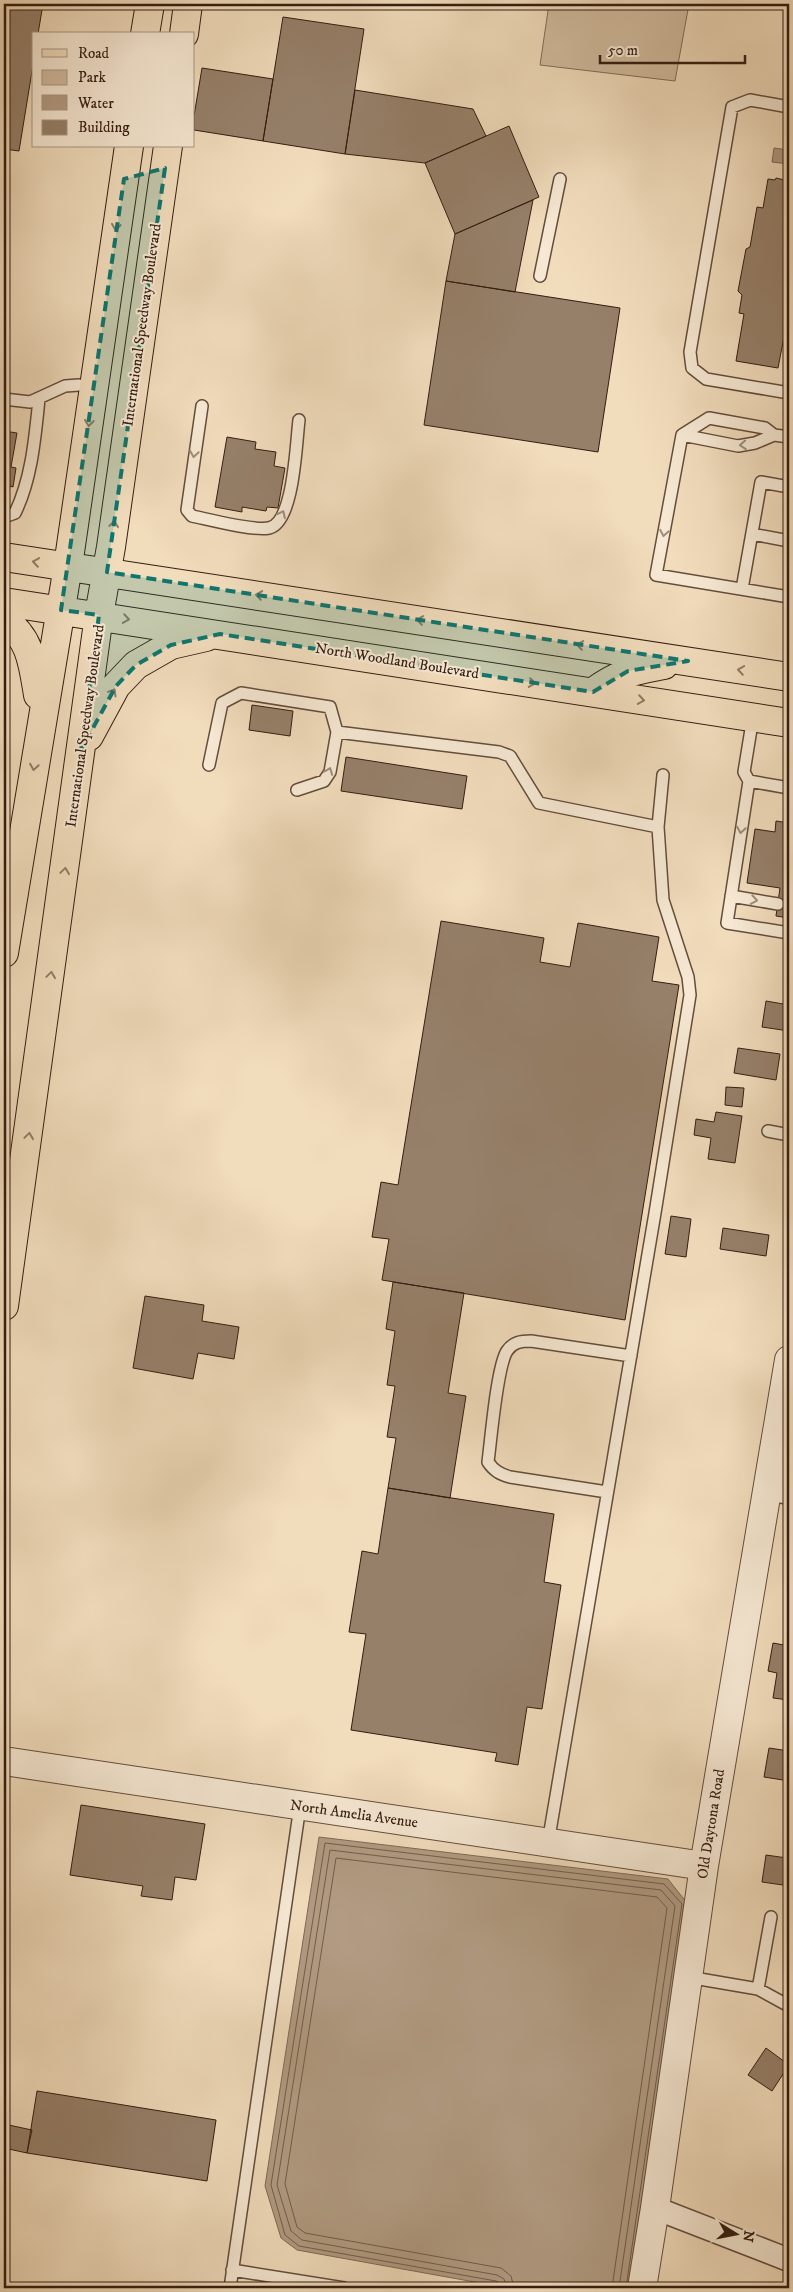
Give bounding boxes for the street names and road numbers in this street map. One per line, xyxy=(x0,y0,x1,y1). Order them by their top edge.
street label: International Speedway Boulevard xyxy=(118,222,166,428)
street label: International Speedway Boulevard xyxy=(61,623,109,829)
street label: North Woodland Boulevard xyxy=(314,639,481,683)
street label: Old Daytona Road xyxy=(693,1767,729,1880)
street label: North Amelia Avenue xyxy=(289,1796,419,1832)

